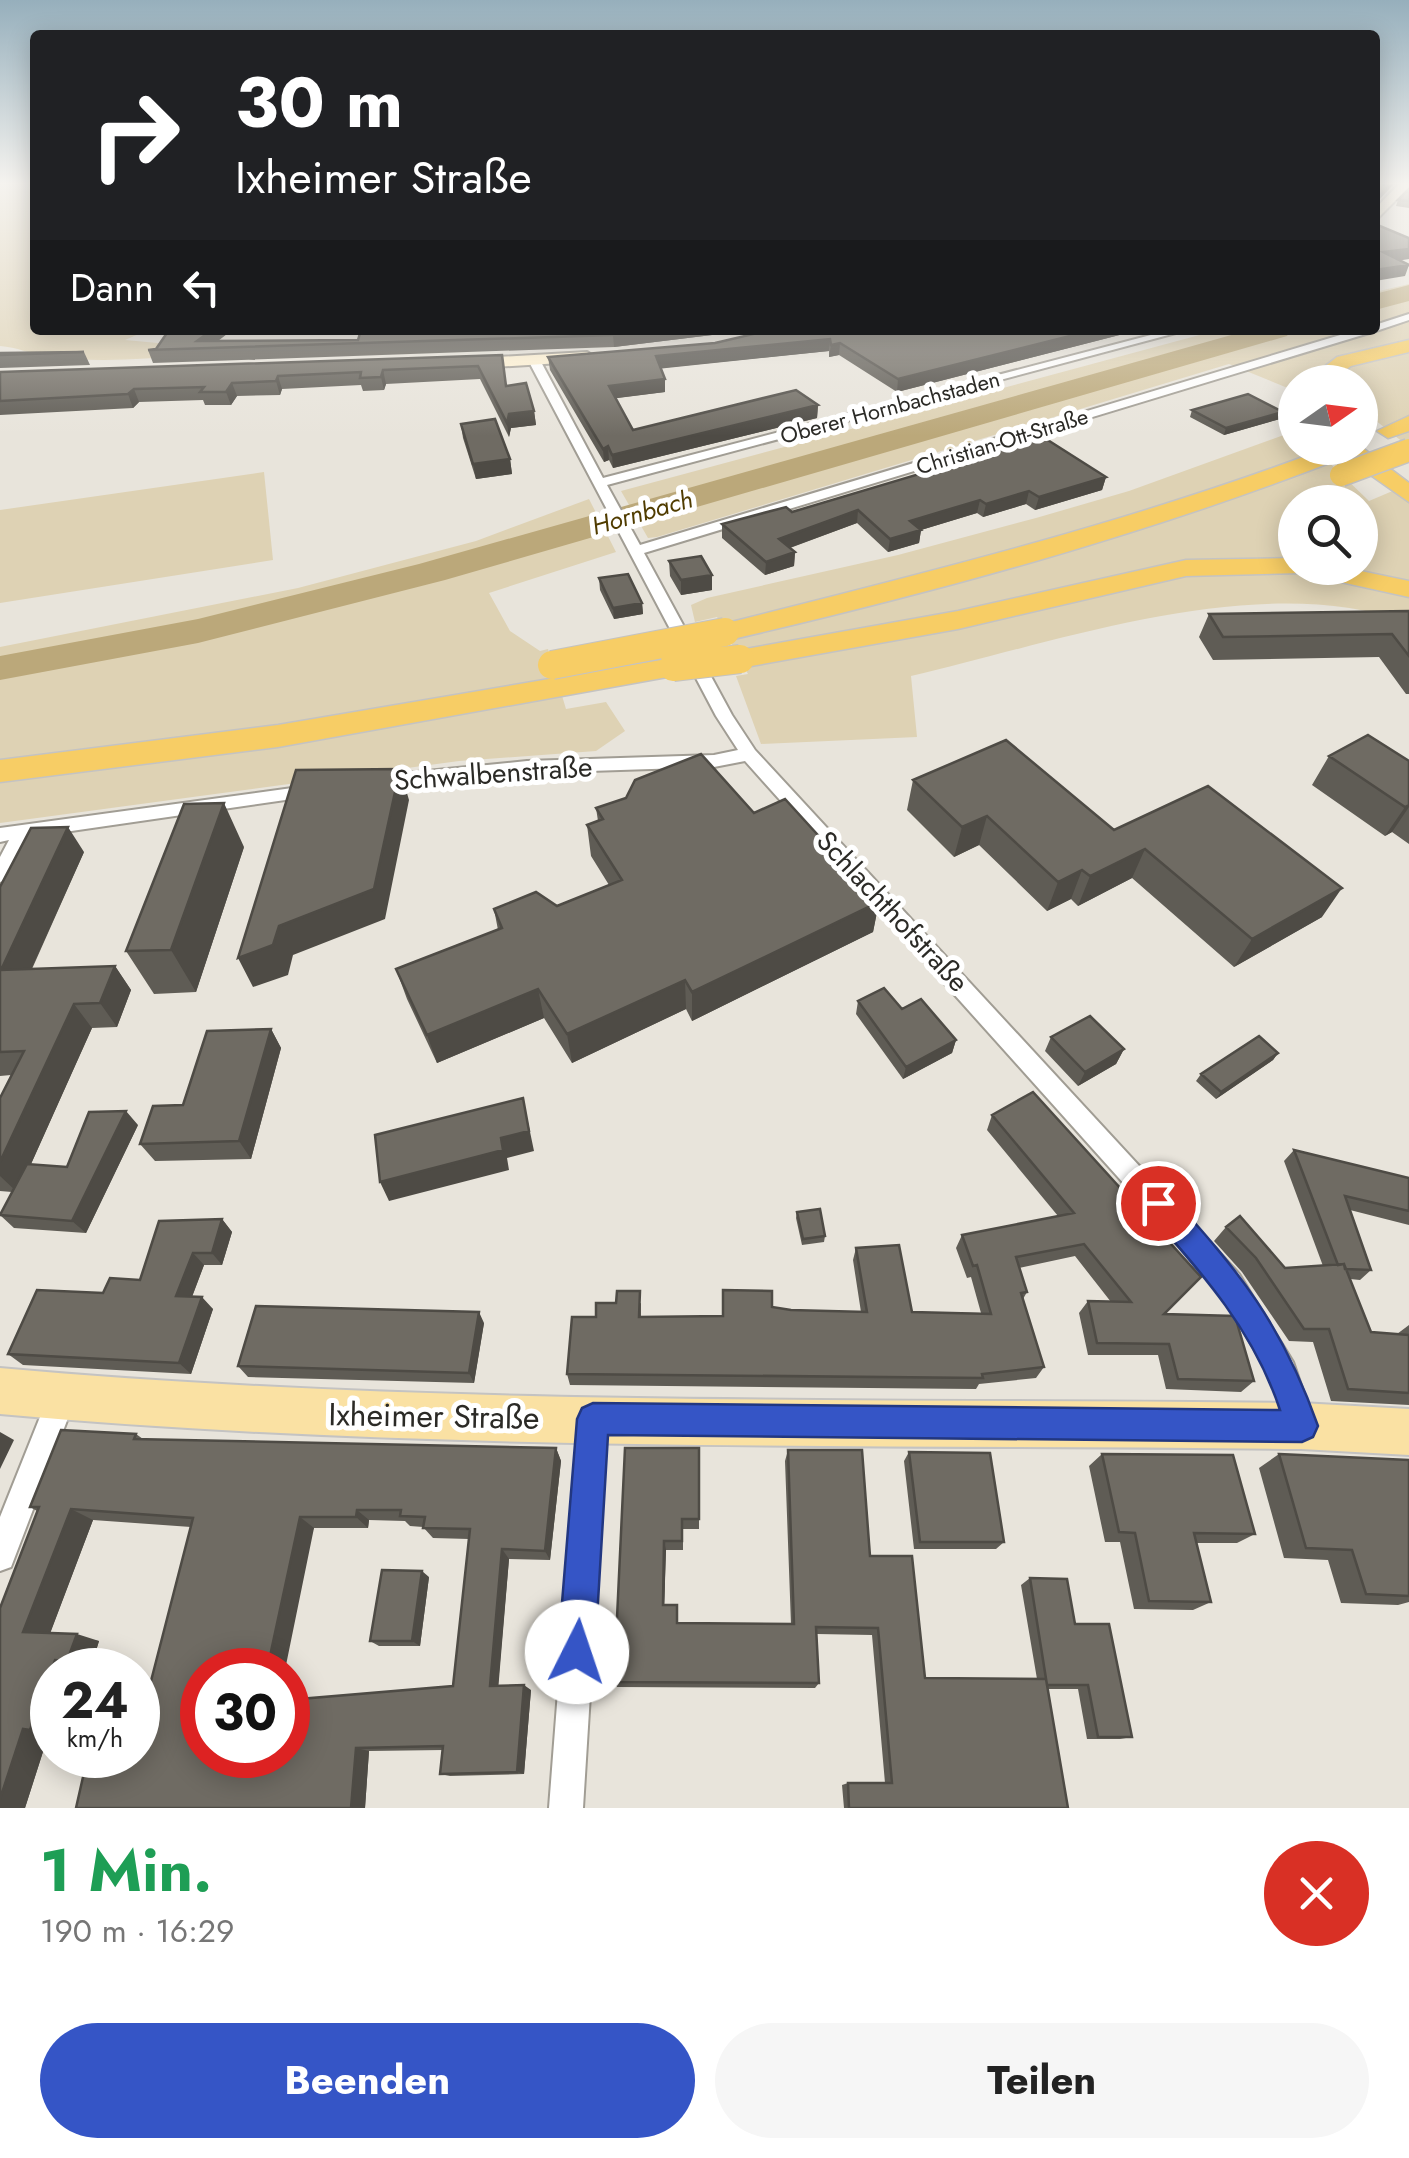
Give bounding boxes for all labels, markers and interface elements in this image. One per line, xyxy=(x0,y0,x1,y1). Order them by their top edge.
text: 30 m xyxy=(235,52,403,153)
icon: right xyxy=(70,70,200,200)
text: Ixheimer Straße xyxy=(235,145,532,210)
text: Dann xyxy=(70,260,154,315)
icon: left xyxy=(174,260,229,315)
street label: Oberer Hornbachstaden xyxy=(777,362,1003,452)
north arrow xyxy=(1278,365,1378,465)
map controls xyxy=(1278,365,1378,585)
street label: Christian-Ott-Straße xyxy=(912,400,1092,482)
water label: Hornbach xyxy=(587,480,697,544)
button: search xyxy=(1278,485,1378,585)
street label: Schwalbenstraße xyxy=(393,746,594,801)
street label: Schlachthofstraße xyxy=(807,821,978,1001)
pin xyxy=(1116,1161,1201,1246)
icon: arrive xyxy=(1131,1176,1186,1231)
street label: Ixheimer Straße xyxy=(328,1391,540,1441)
position arrow xyxy=(525,1600,629,1704)
speed limit sign: 30 xyxy=(180,1648,310,1778)
text: 24 xyxy=(61,1664,129,1737)
text: km/h xyxy=(67,1720,123,1756)
text: 1 Min. xyxy=(40,1827,212,1914)
button: close xyxy=(1264,1841,1369,1946)
text: 190 m · 16:29 xyxy=(40,1908,234,1954)
button: Beenden xyxy=(40,2023,695,2138)
button: Teilen xyxy=(715,2023,1369,2138)

